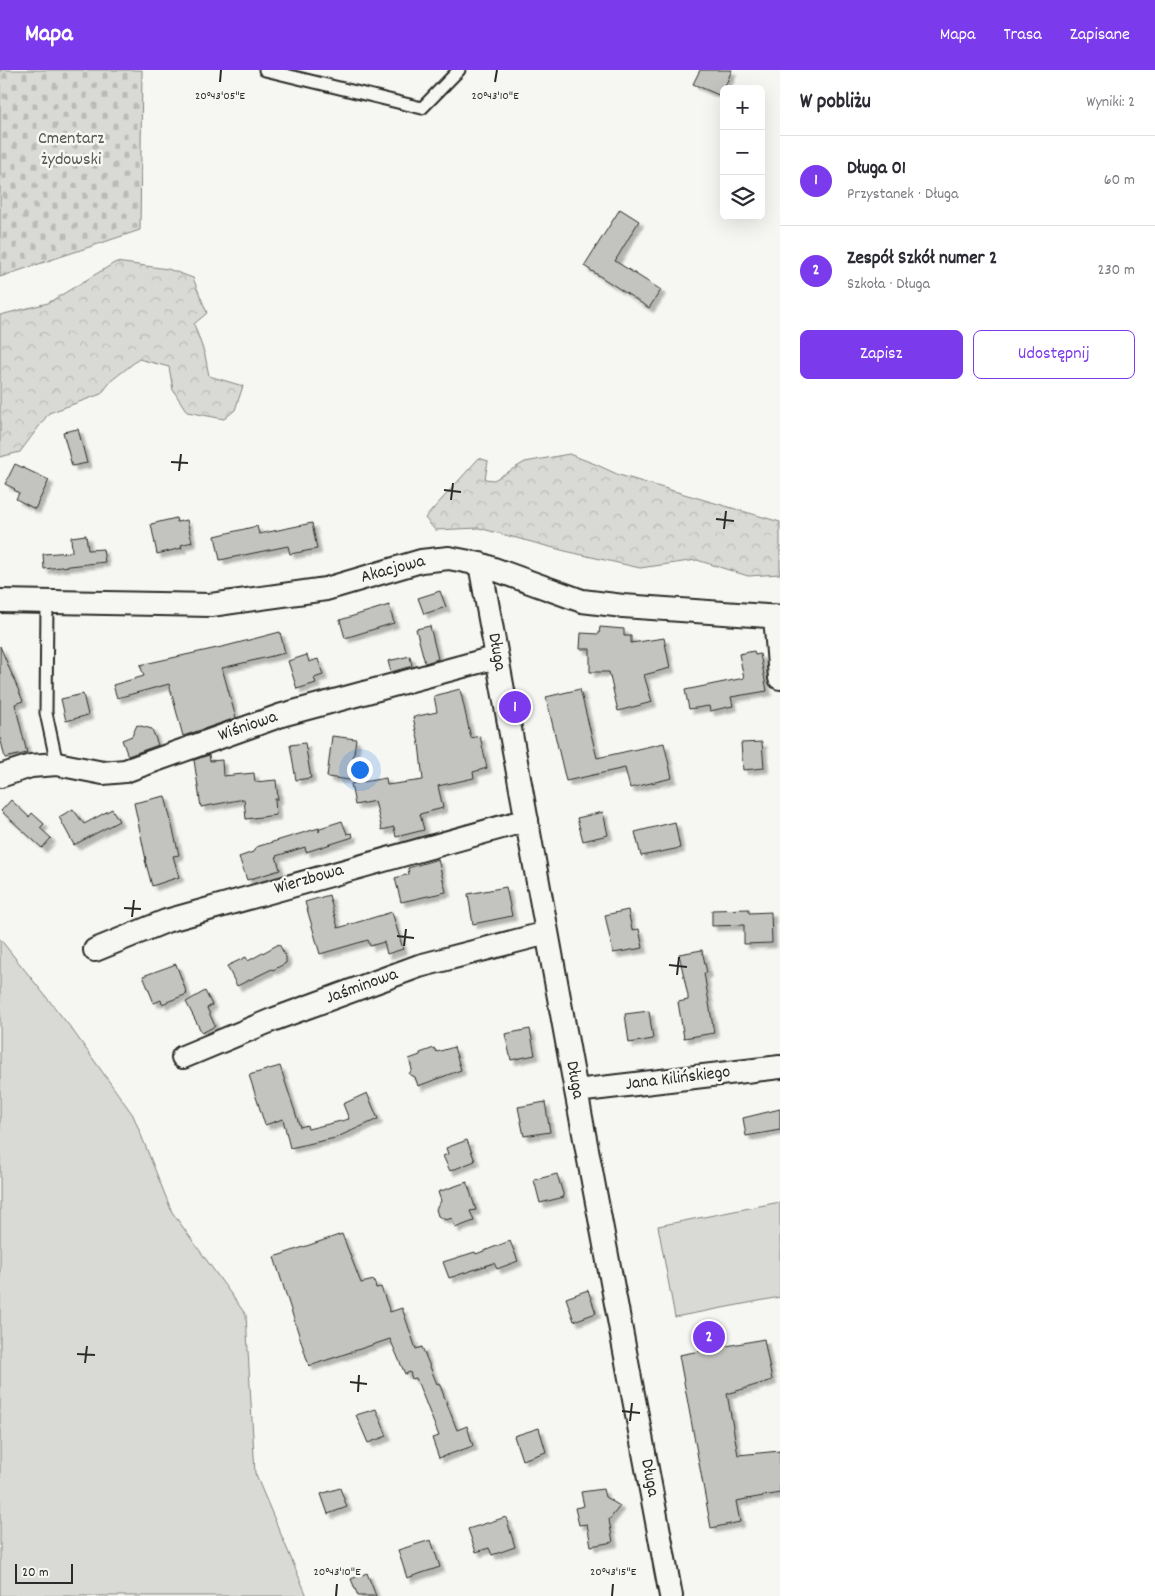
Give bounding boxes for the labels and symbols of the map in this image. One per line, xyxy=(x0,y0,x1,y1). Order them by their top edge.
text: 20°43'05"E xyxy=(195,88,246,105)
text: 20°43'10"E xyxy=(471,88,519,105)
park label: Cmentarz żydowski xyxy=(38,127,104,173)
street label: Akacjowa xyxy=(358,549,428,591)
street label: Długa xyxy=(480,631,512,673)
pin: 1 xyxy=(499,688,531,726)
street label: Wiśniowa xyxy=(215,705,281,749)
your location xyxy=(347,757,373,783)
street label: Wierzbowa xyxy=(271,858,347,902)
street label: Jaśminowa xyxy=(323,962,402,1012)
street label: Długa xyxy=(558,1059,590,1101)
street label: Jana Kilińskiego xyxy=(624,1060,732,1098)
pin: 2 xyxy=(693,1318,725,1356)
street label: Długa xyxy=(633,1457,665,1500)
scale bar xyxy=(15,1561,72,1584)
text: 20°43'10"E xyxy=(313,1564,361,1581)
text: 20°43'15"E xyxy=(590,1564,637,1581)

